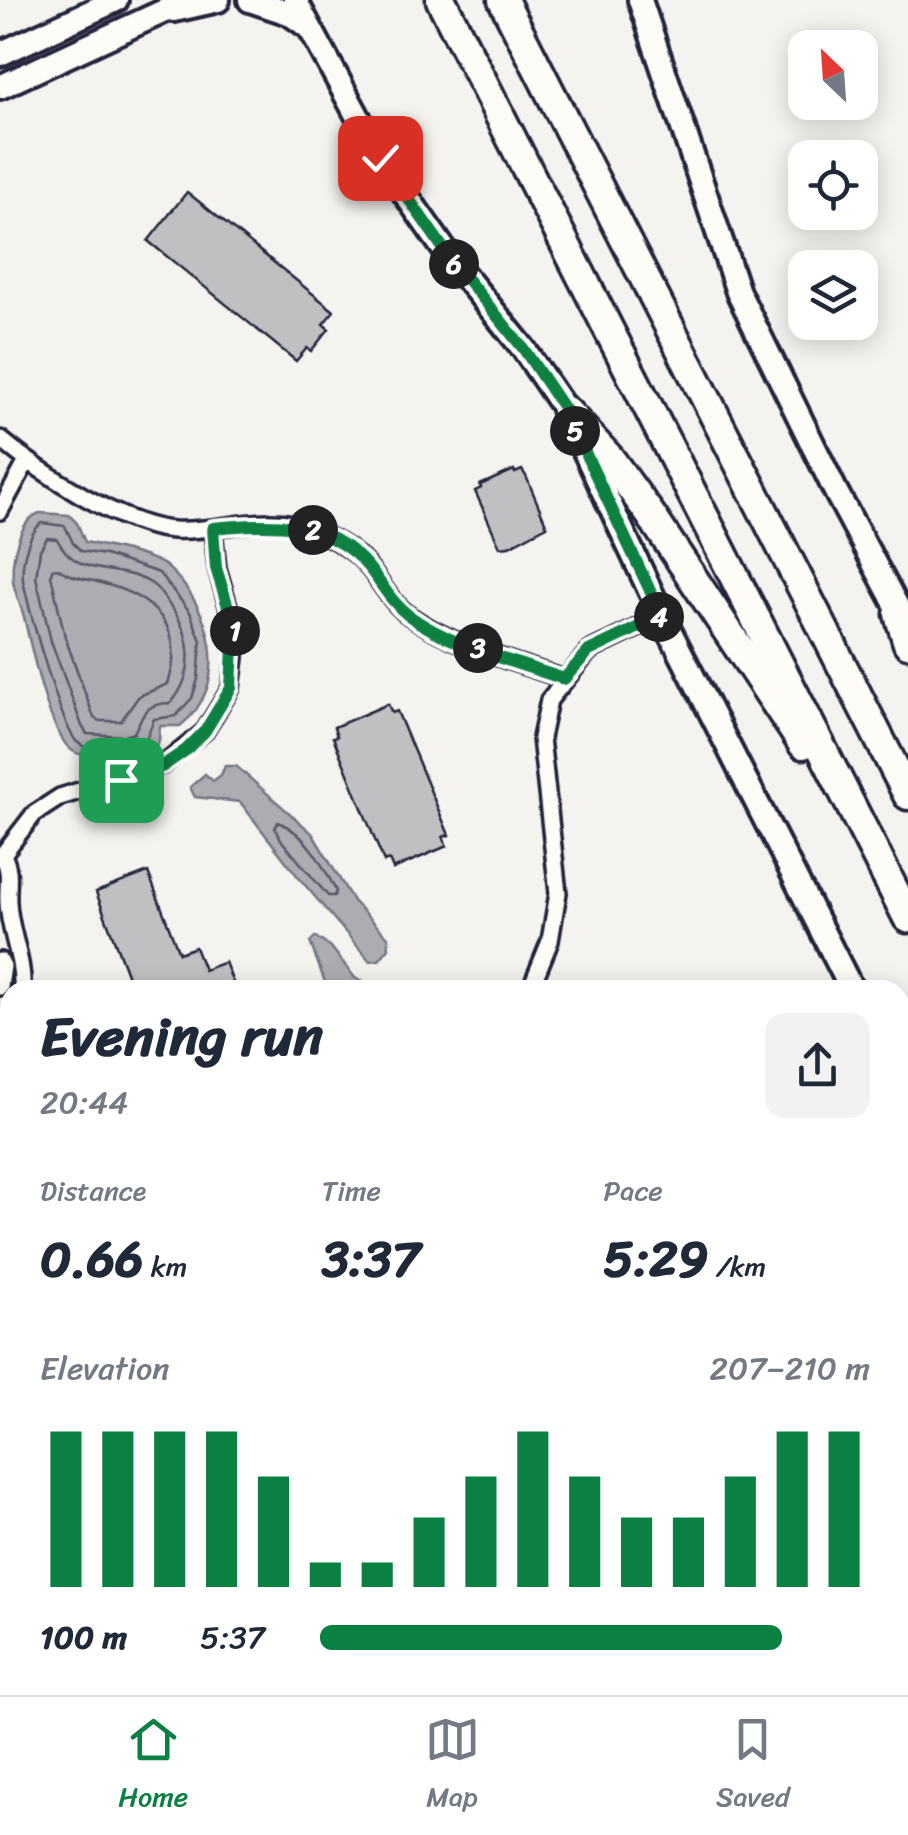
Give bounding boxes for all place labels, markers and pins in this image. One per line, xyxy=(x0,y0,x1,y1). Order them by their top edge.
pin xyxy=(338,116,423,201)
pin: 6 xyxy=(429,239,479,289)
pin: 5 xyxy=(550,406,600,456)
pin: 2 xyxy=(288,505,338,555)
pin: 4 xyxy=(634,592,684,642)
pin: 1 xyxy=(210,606,260,656)
pin: 3 xyxy=(453,623,503,673)
pin xyxy=(79,738,164,823)

